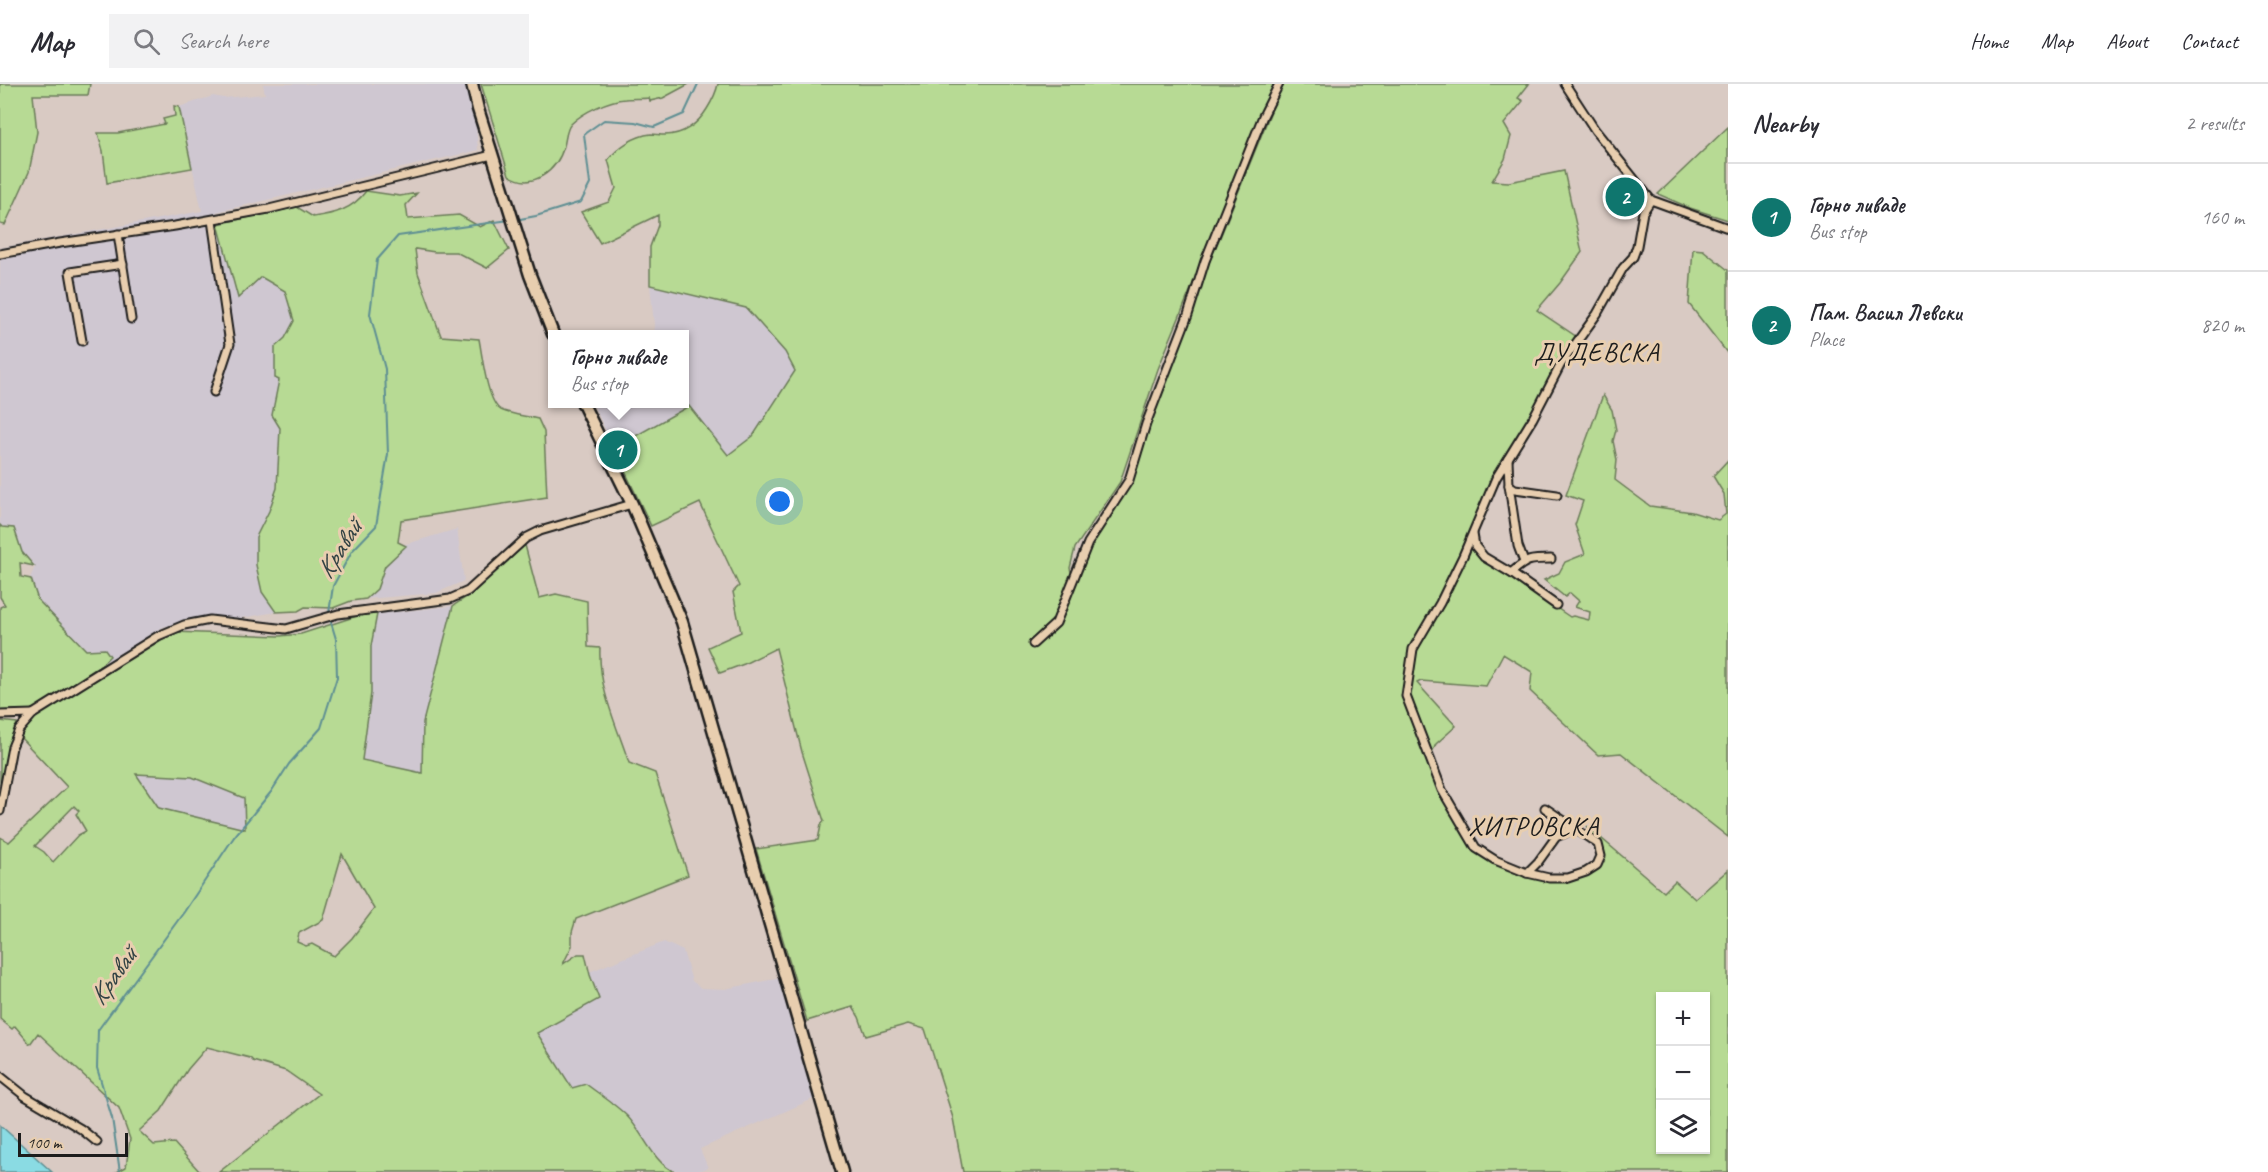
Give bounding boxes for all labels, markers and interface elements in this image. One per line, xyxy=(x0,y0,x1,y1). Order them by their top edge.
search box xyxy=(109,14,529,68)
text: Map xyxy=(30,24,73,59)
icon: search xyxy=(130,25,163,58)
text: Search here xyxy=(178,27,268,55)
text: Home xyxy=(1970,28,2008,54)
text: Map xyxy=(2041,28,2073,54)
text: About xyxy=(2106,28,2148,54)
text: Contact xyxy=(2181,28,2238,54)
text: Nearby xyxy=(1752,107,1817,140)
text: 2 results xyxy=(2185,111,2244,136)
pin: 2 xyxy=(1606,174,1644,220)
text: Горно ливаде xyxy=(1809,191,1905,219)
text: 1 xyxy=(1767,205,1776,230)
text: 160 m xyxy=(2201,205,2244,230)
text: Bus stop xyxy=(1809,219,1867,244)
text: Пам. Васил Левски xyxy=(1809,299,1962,327)
text: 2 xyxy=(1767,313,1776,338)
text: 820 m xyxy=(2201,313,2244,338)
text: Place xyxy=(1809,327,1844,352)
popup xyxy=(548,330,689,408)
district label: ДУДЕВСКА xyxy=(1534,336,1661,369)
text: Горно ливаде xyxy=(571,343,666,371)
text: Bus stop xyxy=(571,371,628,396)
pin: 1 xyxy=(598,428,638,472)
your location xyxy=(765,487,794,516)
water label: Кравай xyxy=(308,509,372,585)
district label: ХИТРОВСКА xyxy=(1468,810,1600,843)
water label: Кравай xyxy=(81,936,148,1011)
map controls xyxy=(1656,992,1710,1154)
button: + xyxy=(1656,992,1710,1046)
button: − xyxy=(1656,1046,1710,1100)
button: layers xyxy=(1656,1100,1710,1154)
scale bar xyxy=(18,1130,128,1158)
text: 100 m xyxy=(27,1133,61,1153)

